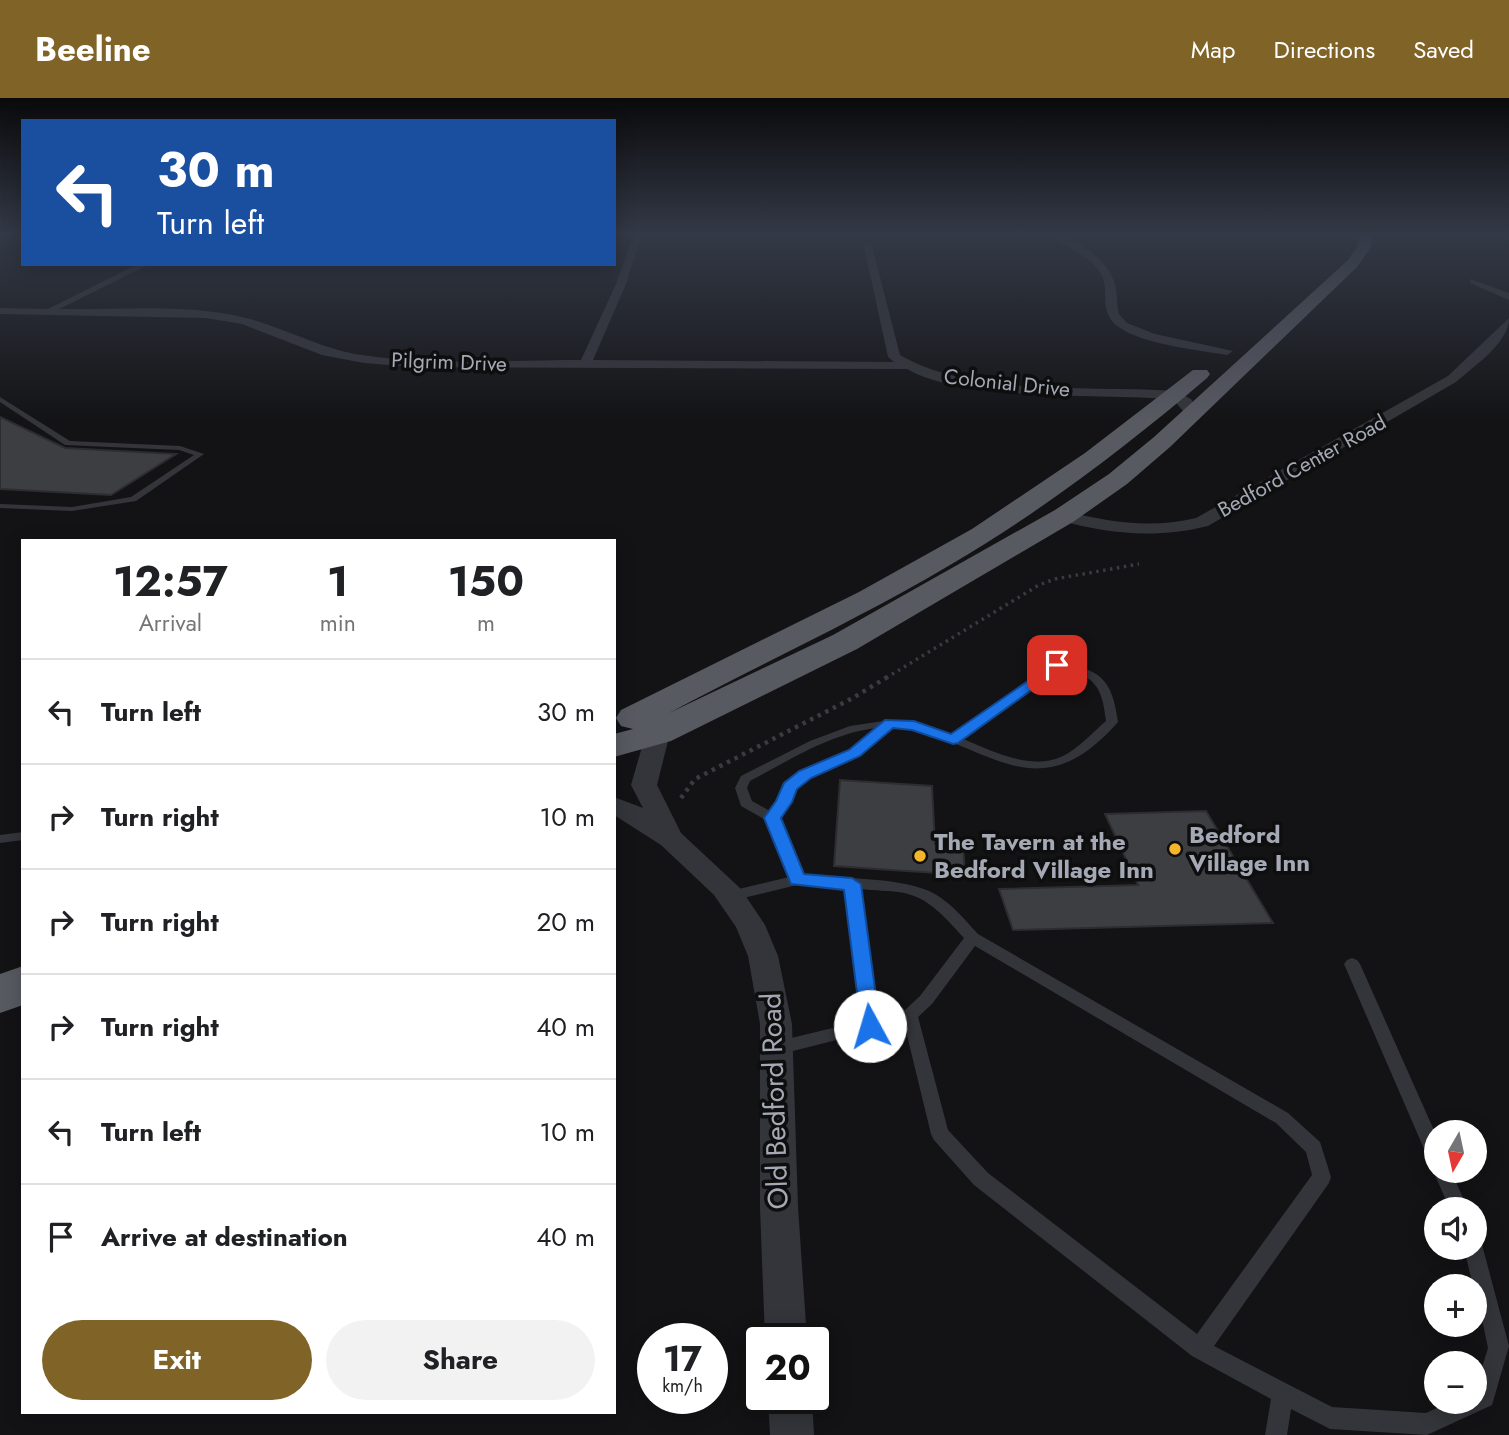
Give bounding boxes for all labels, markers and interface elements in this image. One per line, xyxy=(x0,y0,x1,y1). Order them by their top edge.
text: Beeline xyxy=(35,26,151,73)
text: Map xyxy=(1191,32,1236,67)
text: Directions xyxy=(1274,32,1375,67)
text: Saved xyxy=(1413,32,1474,67)
text: 30 m xyxy=(157,135,275,205)
icon: left xyxy=(42,147,133,238)
text: Turn left xyxy=(157,200,264,246)
street label: Pilgrim Drive xyxy=(391,345,508,379)
street label: Colonial Drive xyxy=(943,361,1072,405)
street label: Bedford Center Road xyxy=(1212,407,1392,525)
text: 12:57 xyxy=(113,551,228,612)
text: 1 xyxy=(327,551,348,612)
text: 150 xyxy=(448,551,524,612)
text: Arrival xyxy=(139,606,202,640)
text: min xyxy=(320,606,356,640)
text: m xyxy=(477,606,495,640)
pin xyxy=(1027,635,1087,695)
icon: arrive xyxy=(1038,646,1076,684)
icon: left xyxy=(42,693,80,731)
text: Turn left xyxy=(101,693,201,731)
text: 30 m xyxy=(537,693,595,731)
icon: right xyxy=(42,798,80,836)
text: Turn right xyxy=(101,798,219,836)
text: 10 m xyxy=(540,798,595,836)
place label: Bedford Village Inn xyxy=(1188,817,1310,880)
place label: The Tavern at the Bedford Village Inn xyxy=(934,824,1154,887)
marker: Bedford Village Inn xyxy=(1167,841,1183,857)
marker: The Tavern at the Bedford Village Inn xyxy=(912,848,928,864)
icon: right xyxy=(42,903,80,941)
text: Turn right xyxy=(101,903,219,941)
text: 20 m xyxy=(537,903,595,941)
position arrow xyxy=(833,989,907,1063)
street label: Old Bedford Road xyxy=(750,992,799,1210)
icon: right xyxy=(42,1008,80,1046)
text: Turn right xyxy=(101,1008,219,1046)
text: 40 m xyxy=(536,1008,595,1046)
icon: left xyxy=(42,1113,80,1151)
text: Turn left xyxy=(101,1113,201,1151)
text: 10 m xyxy=(540,1113,595,1151)
north arrow xyxy=(1424,1120,1488,1183)
map controls xyxy=(1424,1120,1487,1414)
button: sound xyxy=(1424,1197,1487,1260)
icon: arrive xyxy=(42,1218,80,1256)
text: Arrive at destination xyxy=(101,1218,348,1256)
text: 40 m xyxy=(536,1218,595,1256)
button: + xyxy=(1424,1274,1487,1337)
button: Exit xyxy=(42,1320,312,1400)
button: Share xyxy=(326,1320,595,1400)
speed limit sign: 20 xyxy=(742,1323,833,1414)
text: 17 xyxy=(663,1334,702,1384)
button: − xyxy=(1424,1351,1487,1414)
text: km/h xyxy=(662,1373,703,1399)

